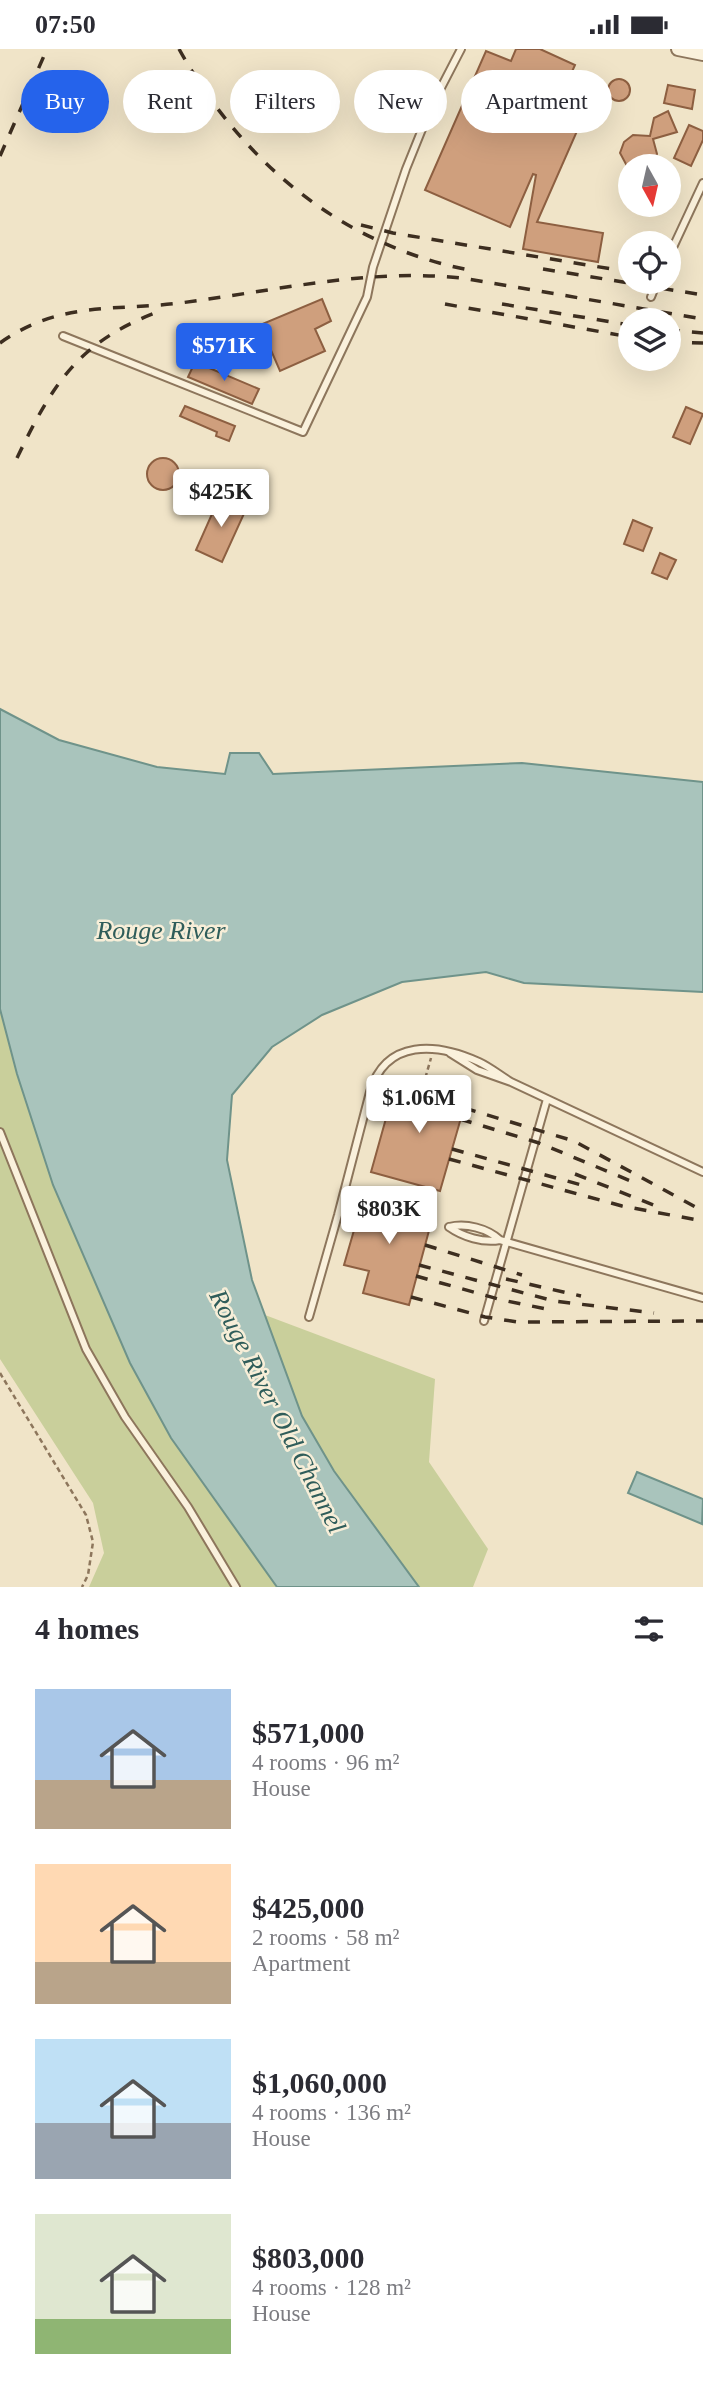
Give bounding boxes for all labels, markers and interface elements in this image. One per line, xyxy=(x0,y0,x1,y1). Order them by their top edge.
text: 07:50 xyxy=(35,10,96,39)
chip: Buy xyxy=(21,70,109,133)
chip: Rent xyxy=(123,70,216,133)
chip: Filters xyxy=(230,70,340,133)
chip: New xyxy=(354,70,447,133)
chip: Apartment xyxy=(461,70,612,133)
north arrow xyxy=(618,154,681,217)
map controls xyxy=(618,154,681,371)
button: locate xyxy=(618,231,681,294)
button: layers xyxy=(618,308,681,371)
pin: $571K xyxy=(175,323,273,383)
text: $571K xyxy=(192,333,256,358)
pin: $425K xyxy=(172,469,270,529)
text: $425K xyxy=(189,479,253,504)
water label: Rouge River xyxy=(95,916,226,945)
pin: $1.06M xyxy=(362,1075,476,1135)
text: $1.06M xyxy=(382,1085,456,1110)
pin: $803K xyxy=(340,1187,438,1246)
text: $803K xyxy=(357,1196,421,1221)
water label: Rouge River Old Channel xyxy=(203,1284,352,1538)
icon: filters xyxy=(630,1610,668,1648)
text: 4 homes xyxy=(35,1612,139,1645)
text: $571,000 xyxy=(252,1716,365,1749)
icon: home xyxy=(91,1717,175,1801)
text: 4 rooms · 96 m² xyxy=(252,1750,399,1775)
text: House xyxy=(252,1776,311,1801)
text: $425,000 xyxy=(252,1891,365,1924)
icon: home xyxy=(91,1892,175,1976)
text: 2 rooms · 58 m² xyxy=(252,1925,399,1950)
text: Apartment xyxy=(252,1951,350,1976)
text: $1,060,000 xyxy=(252,2066,387,2099)
icon: home xyxy=(91,2067,175,2151)
text: 4 rooms · 136 m² xyxy=(252,2100,411,2125)
text: House xyxy=(252,2126,311,2151)
text: $803,000 xyxy=(252,2241,365,2274)
icon: home xyxy=(91,2242,175,2326)
text: 4 rooms · 128 m² xyxy=(252,2275,411,2300)
text: House xyxy=(252,2301,311,2326)

